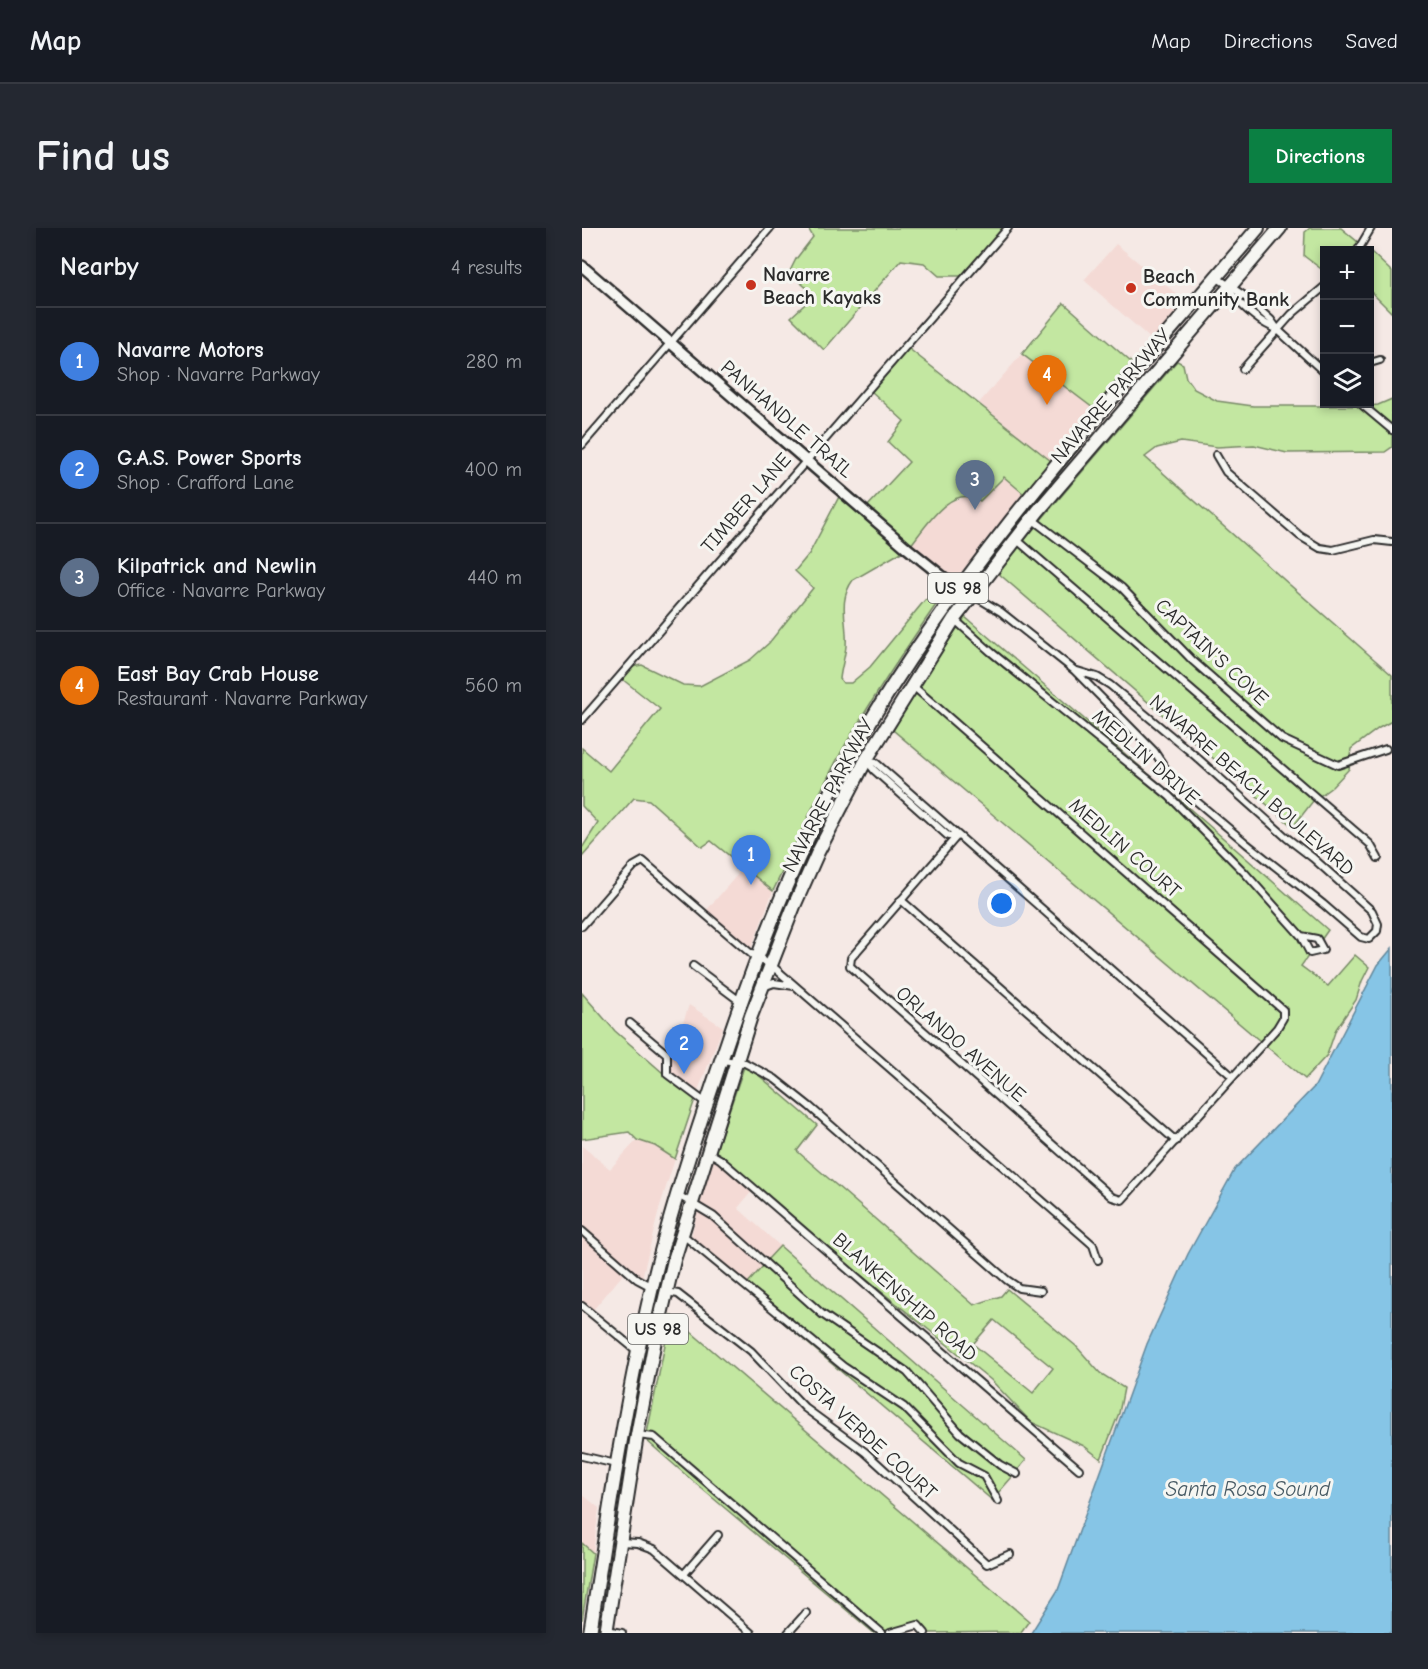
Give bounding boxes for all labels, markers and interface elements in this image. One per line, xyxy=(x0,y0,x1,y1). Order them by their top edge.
text: Map xyxy=(30,25,81,57)
text: Map xyxy=(1151,29,1191,53)
text: Directions xyxy=(1224,29,1313,53)
text: Saved xyxy=(1346,29,1398,53)
button: Directions xyxy=(1249,129,1392,183)
text: Find us xyxy=(36,132,170,181)
map controls xyxy=(1320,246,1374,408)
button: + xyxy=(1320,246,1374,300)
text: Nearby xyxy=(60,252,139,282)
text: 4 results xyxy=(451,256,522,279)
place label: Navarre Beach Kayaks xyxy=(763,263,881,309)
place label: Beach Community Bank xyxy=(1143,265,1289,311)
marker: Navarre Beach Kayaks xyxy=(744,278,758,292)
marker: Beach Community Bank xyxy=(1124,281,1138,295)
button: − xyxy=(1320,300,1374,354)
street label: NAVARRE PARKWAY xyxy=(1046,324,1176,468)
text: Navarre Motors xyxy=(117,337,264,363)
text: 1 xyxy=(76,350,83,373)
text: 280 m xyxy=(466,350,522,373)
button: layers xyxy=(1320,354,1374,408)
street label: PANHANDLE TRAIL xyxy=(716,355,858,483)
pin: 4 xyxy=(1028,356,1066,405)
text: Shop · Navarre Parkway xyxy=(117,363,320,386)
text: G.A.S. Power Sports xyxy=(117,445,301,471)
street label: TIMBER LANE xyxy=(696,448,796,558)
text: 2 xyxy=(75,458,84,481)
text: 400 m xyxy=(465,458,522,481)
pin: 3 xyxy=(956,460,994,510)
text: Shop · Crafford Lane xyxy=(117,471,294,494)
text: Kilpatrick and Newlin xyxy=(117,553,317,579)
text: 3 xyxy=(75,566,84,589)
text: 440 m xyxy=(467,566,522,589)
road number: US 98 xyxy=(928,573,988,603)
text: Office · Navarre Parkway xyxy=(117,579,325,602)
street label: CAPTAIN'S COVE xyxy=(1151,594,1273,710)
text: East Bay Crab House xyxy=(117,661,319,687)
text: 4 xyxy=(75,674,84,697)
text: 560 m xyxy=(465,674,522,697)
text: Restaurant · Navarre Parkway xyxy=(117,687,367,710)
street label: NAVARRE BEACH BOULEVARD xyxy=(1145,690,1359,880)
street label: MEDLIN DRIVE xyxy=(1088,704,1204,810)
street label: NAVARRE PARKWAY xyxy=(778,714,878,876)
street label: MEDLIN COURT xyxy=(1064,793,1186,903)
pin: 1 xyxy=(732,836,770,885)
your location xyxy=(987,889,1016,918)
street label: ORLANDO AVENUE xyxy=(891,981,1031,1107)
pin: 2 xyxy=(664,1024,704,1074)
street label: BLANKENSHIP ROAD xyxy=(828,1228,982,1366)
road number: US 98 xyxy=(628,1314,688,1344)
street label: COSTA VERDE COURT xyxy=(785,1360,942,1505)
water label: Santa Rosa Sound xyxy=(1166,1477,1331,1501)

